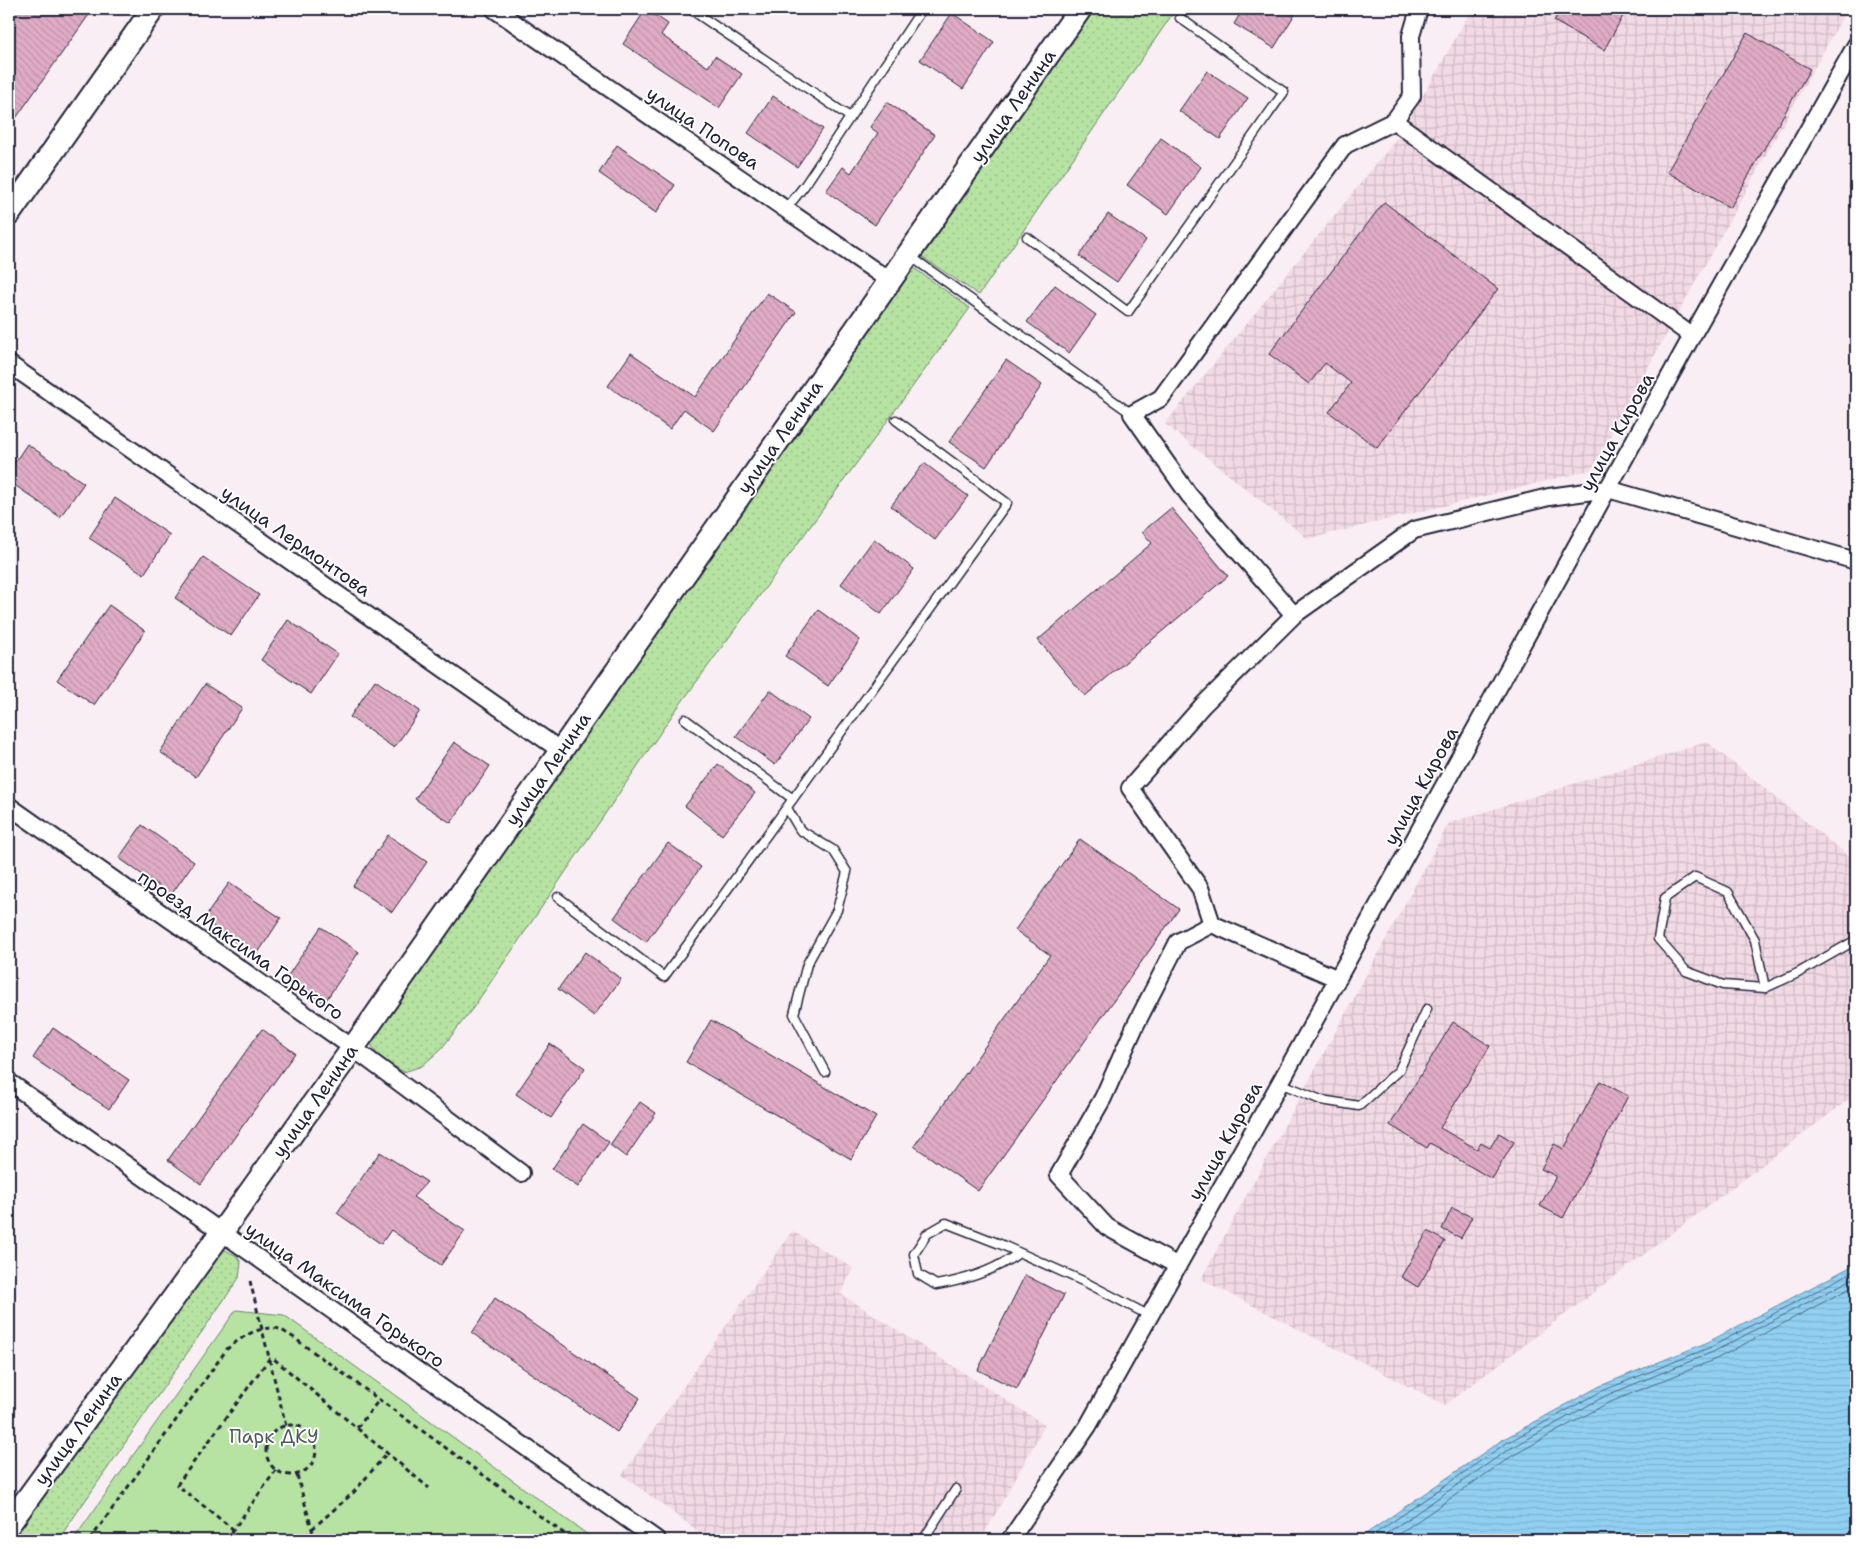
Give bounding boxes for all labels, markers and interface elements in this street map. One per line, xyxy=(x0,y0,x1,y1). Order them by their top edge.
street label: улица Ленина xyxy=(965,44,1062,168)
street label: улица Попова xyxy=(641,81,765,175)
street label: улица Кирова xyxy=(1574,368,1660,496)
street label: улица Ленина xyxy=(732,375,829,499)
street label: улица Лермонтова xyxy=(216,480,376,602)
street label: улица Ленина xyxy=(500,707,597,831)
street label: улица Кирова xyxy=(1378,722,1464,850)
street label: проезд Максима Горького xyxy=(133,864,349,1026)
street label: улица Ленина xyxy=(267,1039,364,1163)
street label: улица Кирова xyxy=(1182,1077,1268,1205)
street label: улица Максима Горького xyxy=(240,1216,450,1374)
street label: улица Ленина xyxy=(29,1368,127,1490)
park label: Парк ДКУ xyxy=(229,1424,319,1449)

